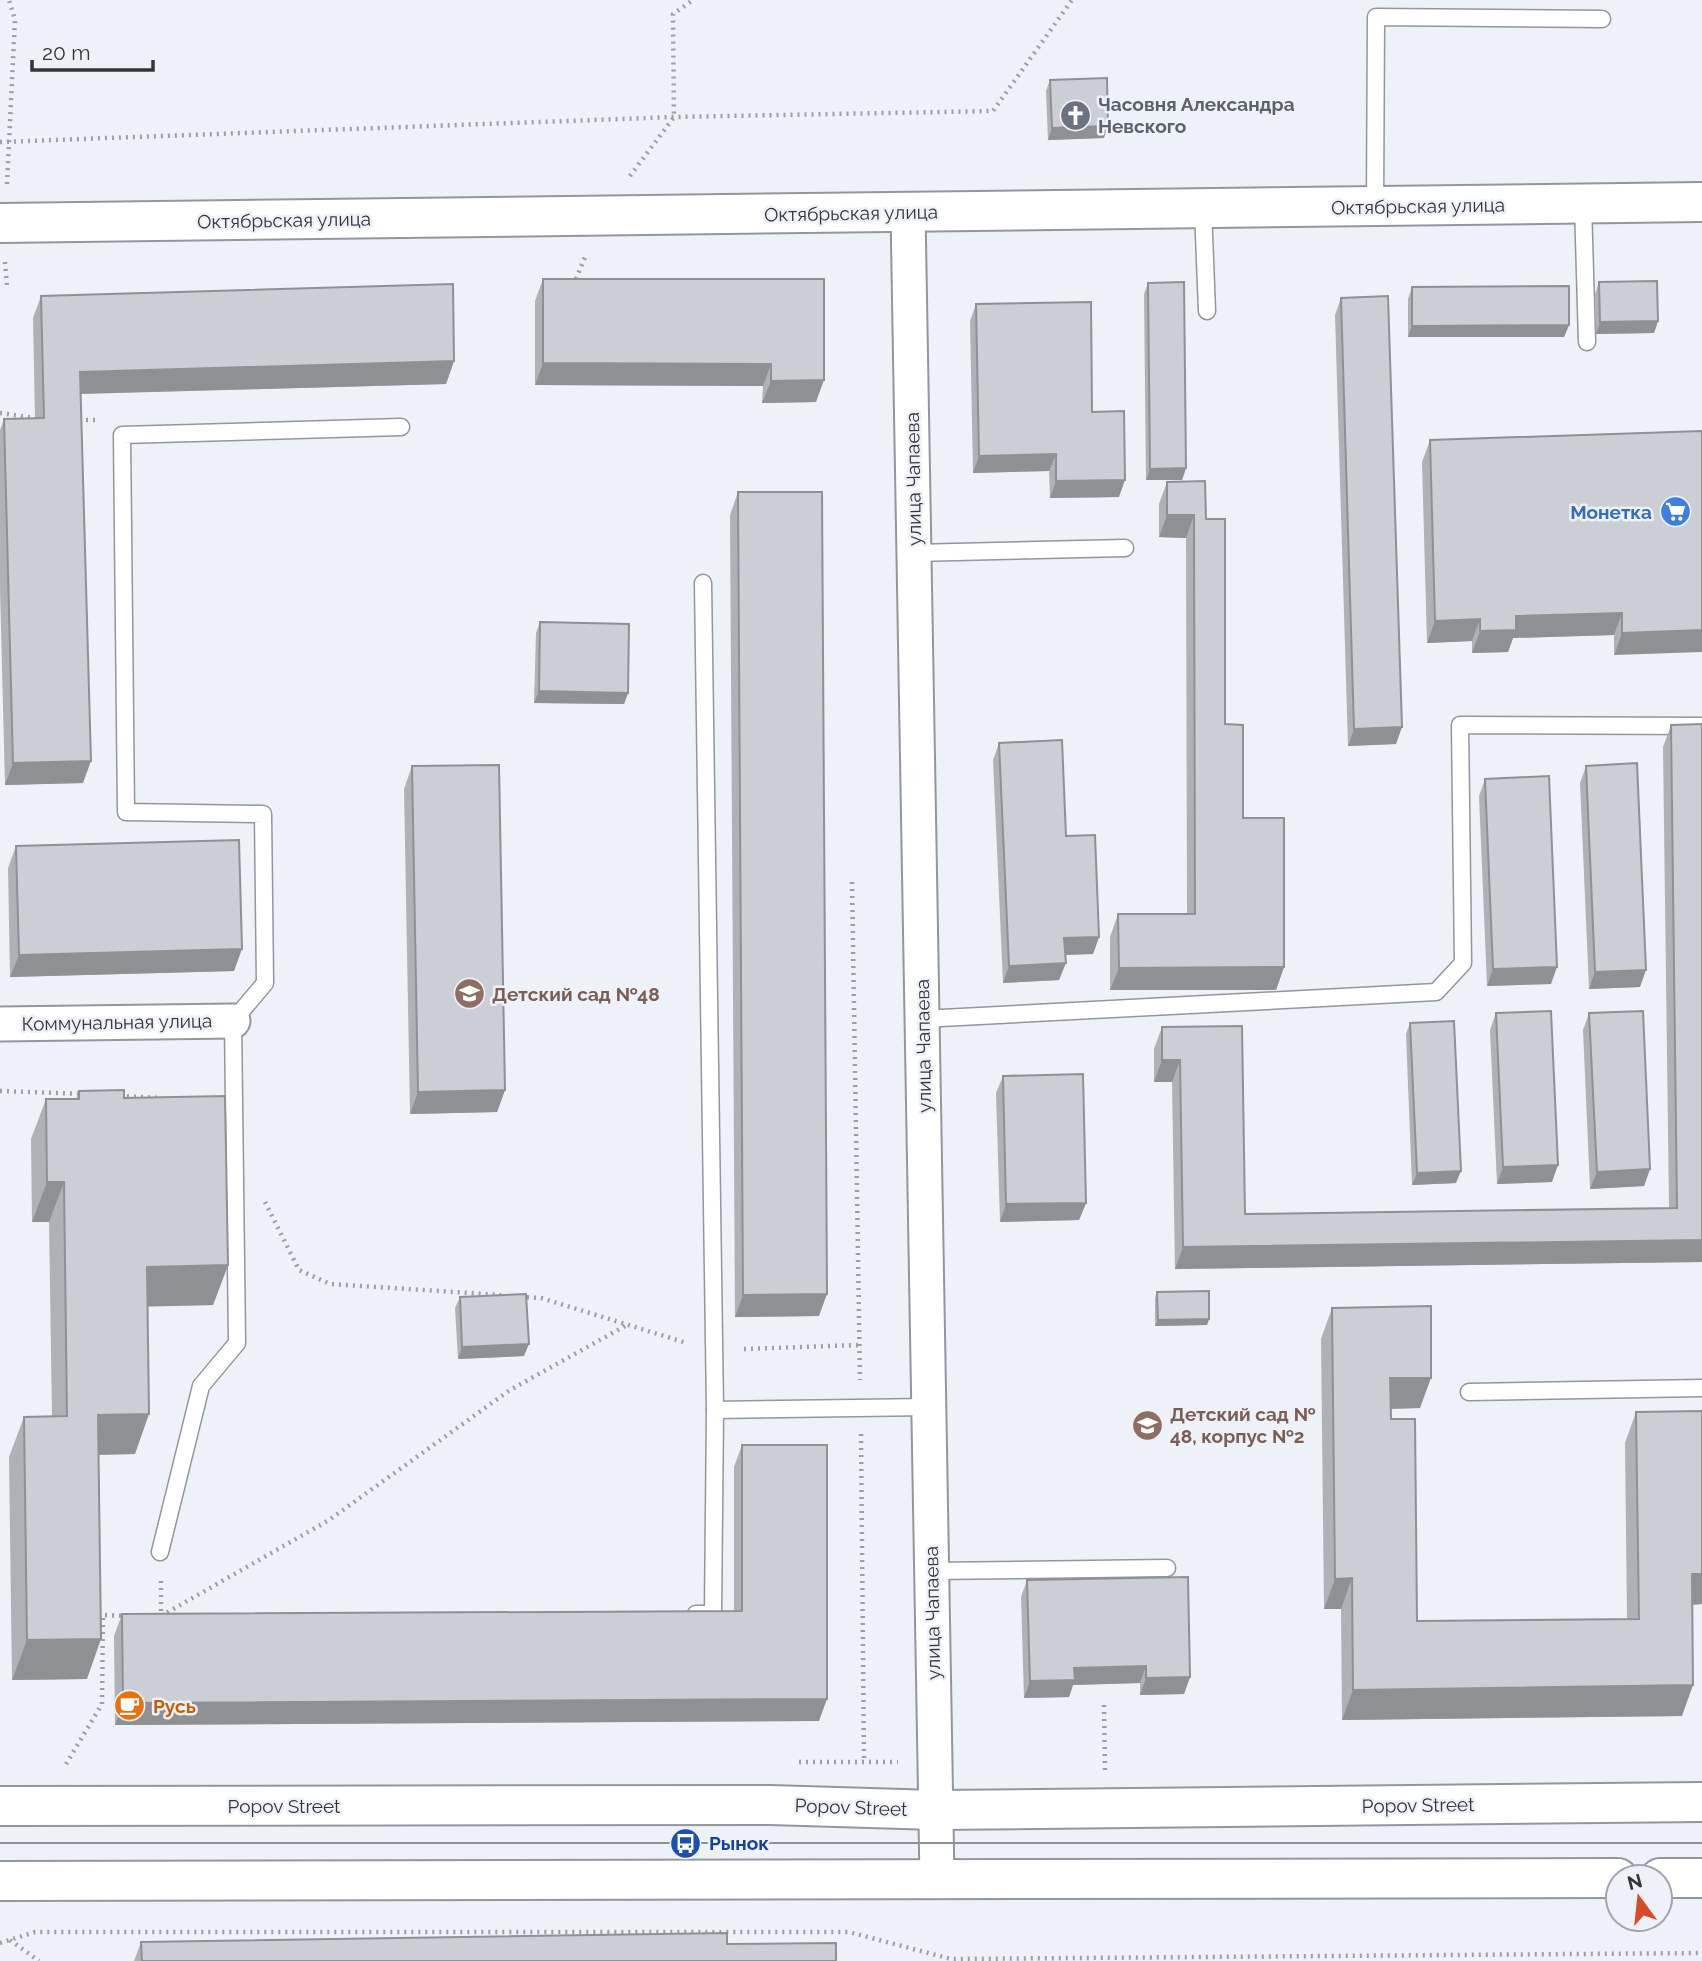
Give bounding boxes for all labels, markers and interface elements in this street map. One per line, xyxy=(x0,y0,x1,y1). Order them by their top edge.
scale bar xyxy=(32,28,152,72)
text: 20 m xyxy=(42,40,90,65)
place label: Часовня Александра Невского xyxy=(1098,93,1295,137)
church icon: Часовня Александра Невского xyxy=(1058,98,1092,132)
street label: Октябрьская улица xyxy=(1331,193,1505,219)
street label: Октябрьская улица xyxy=(764,200,938,226)
street label: Октябрьская улица xyxy=(197,207,371,233)
street label: улица Чапаева xyxy=(901,412,925,546)
supermarket icon: Монетка xyxy=(1658,495,1692,529)
place label: Монетка xyxy=(1570,501,1652,523)
school or university icon: Детский сад №48 xyxy=(452,977,486,1011)
street label: улица Чапаева xyxy=(911,979,935,1113)
place label: Детский сад №48 xyxy=(492,983,660,1005)
street label: Коммунальная улица xyxy=(22,1009,212,1035)
place label: Детский сад № 48, корпус №2 xyxy=(1170,1403,1315,1447)
school or university icon: Детский сад № 48, корпус №2 xyxy=(1130,1408,1164,1442)
street label: улица Чапаева xyxy=(920,1546,944,1680)
cafe icon: Русь xyxy=(113,1689,147,1723)
place label: Русь xyxy=(153,1695,196,1717)
street label: Popov Street xyxy=(1361,1793,1475,1817)
street label: Popov Street xyxy=(794,1794,908,1820)
street label: Popov Street xyxy=(228,1795,341,1817)
bus stop icon: Рынок xyxy=(669,1826,703,1860)
place label: Рынок xyxy=(709,1832,769,1854)
north arrow xyxy=(1604,1863,1674,1933)
text: N xyxy=(1625,1869,1644,1894)

